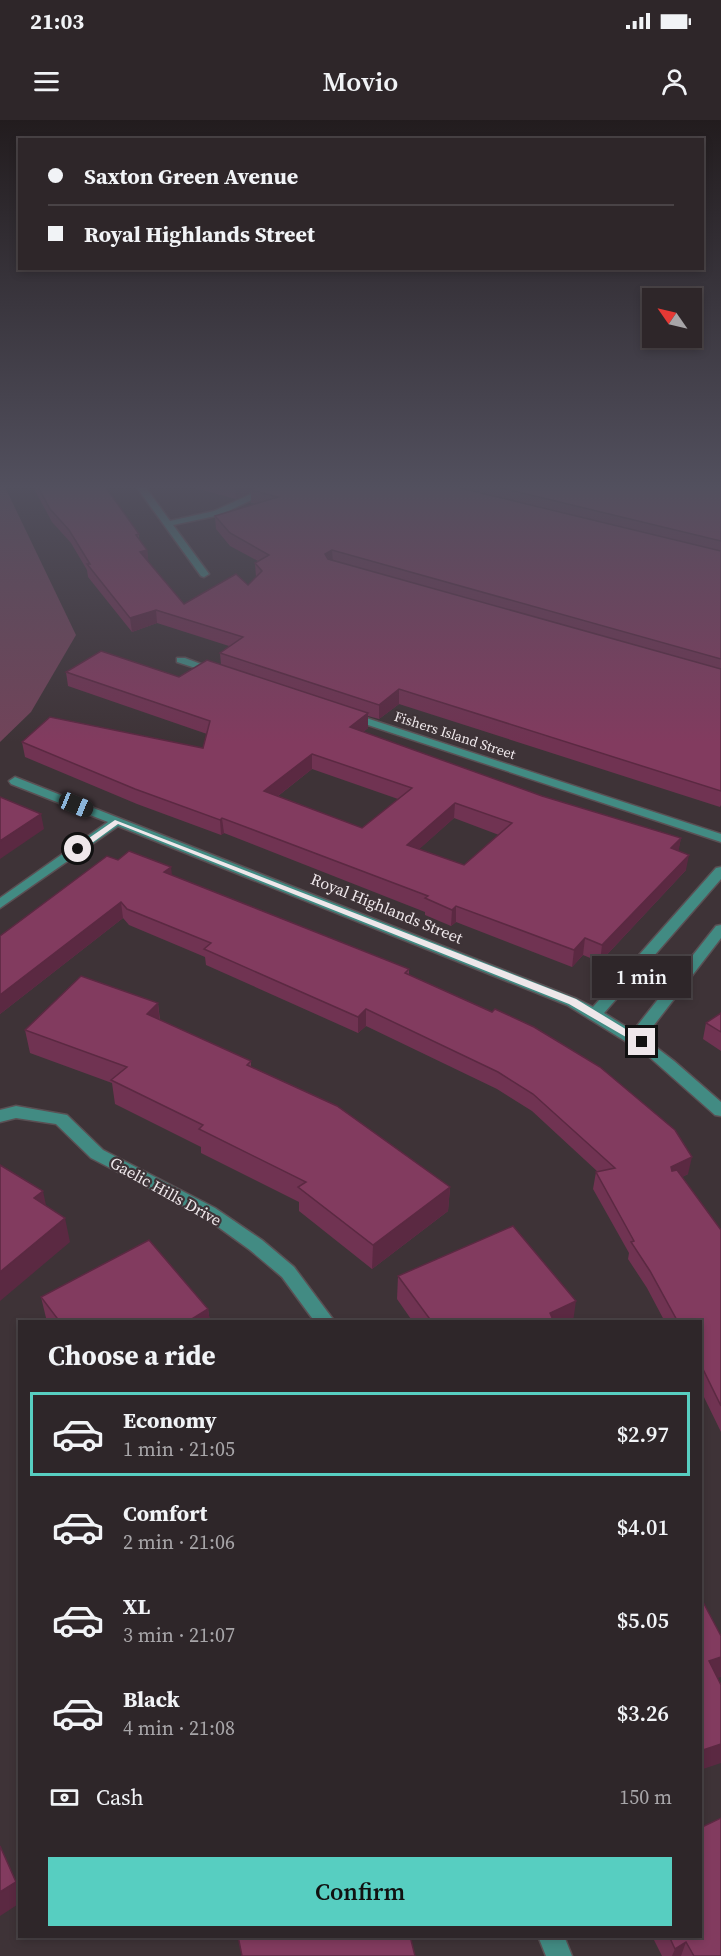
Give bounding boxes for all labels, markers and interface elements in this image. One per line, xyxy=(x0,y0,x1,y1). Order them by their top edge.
text: 21:03 xyxy=(30,6,84,36)
text: Movio xyxy=(323,63,398,100)
icon: menu xyxy=(30,65,63,98)
icon: person xyxy=(658,65,691,98)
text: Saxton Green Avenue xyxy=(84,161,298,191)
text: Royal Highlands Street xyxy=(84,219,315,249)
north arrow xyxy=(642,288,702,348)
map controls xyxy=(642,288,702,348)
street label: Fishers Island Street xyxy=(392,706,519,764)
car xyxy=(56,790,96,820)
route start xyxy=(64,835,91,862)
street label: Royal Highlands Street xyxy=(308,867,467,949)
callout: 1 min xyxy=(592,955,692,997)
text: 1 min xyxy=(616,963,667,991)
route end xyxy=(628,1028,655,1055)
street label: Gaelic Hills Drive xyxy=(106,1151,226,1231)
text: Choose a ride xyxy=(48,1337,216,1374)
text: Economy xyxy=(123,1405,217,1435)
icon: car xyxy=(51,1407,105,1461)
text: $2.97 xyxy=(617,1419,669,1449)
text: 1 min · 21:05 xyxy=(123,1435,235,1463)
text: Comfort xyxy=(123,1498,207,1528)
icon: car xyxy=(51,1500,105,1554)
text: $4.01 xyxy=(617,1512,669,1542)
text: 2 min · 21:06 xyxy=(123,1528,235,1556)
text: XL xyxy=(123,1591,150,1621)
icon: car xyxy=(51,1593,105,1647)
text: $5.05 xyxy=(617,1605,669,1635)
text: 3 min · 21:07 xyxy=(123,1621,235,1649)
text: Black xyxy=(123,1684,180,1714)
icon: car xyxy=(51,1686,105,1740)
text: $3.26 xyxy=(617,1698,669,1728)
text: 4 min · 21:08 xyxy=(123,1714,235,1742)
icon: cash xyxy=(48,1781,81,1814)
text: Cash xyxy=(96,1782,144,1812)
text: 150 m xyxy=(619,1783,672,1811)
button: Confirm xyxy=(48,1857,672,1926)

